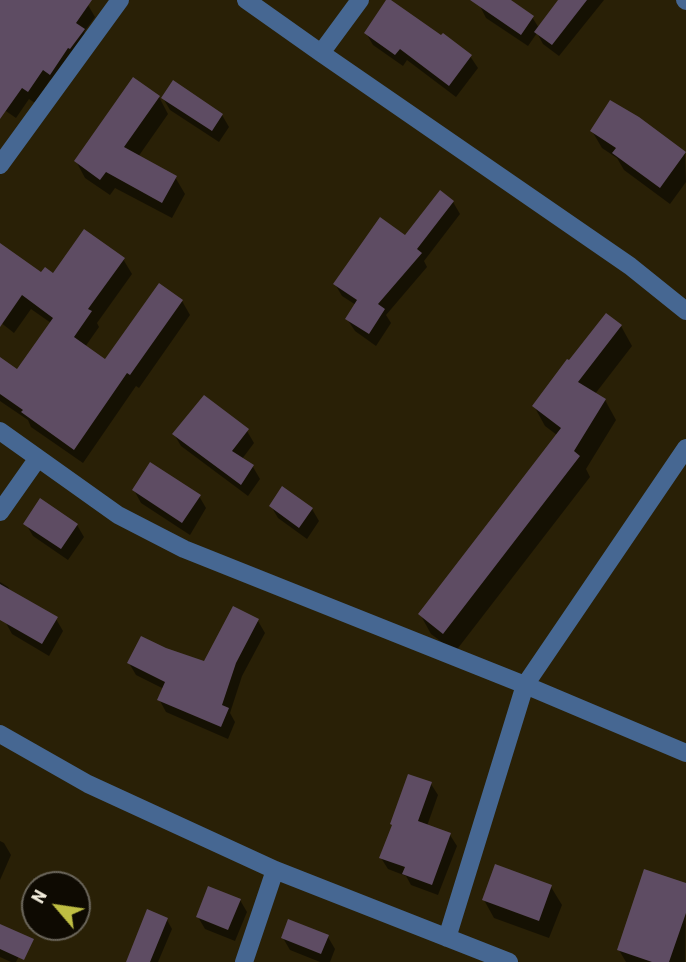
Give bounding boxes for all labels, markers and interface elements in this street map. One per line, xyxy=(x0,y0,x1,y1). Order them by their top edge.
north arrow xyxy=(21,871,91,941)
text: N xyxy=(26,886,52,907)

